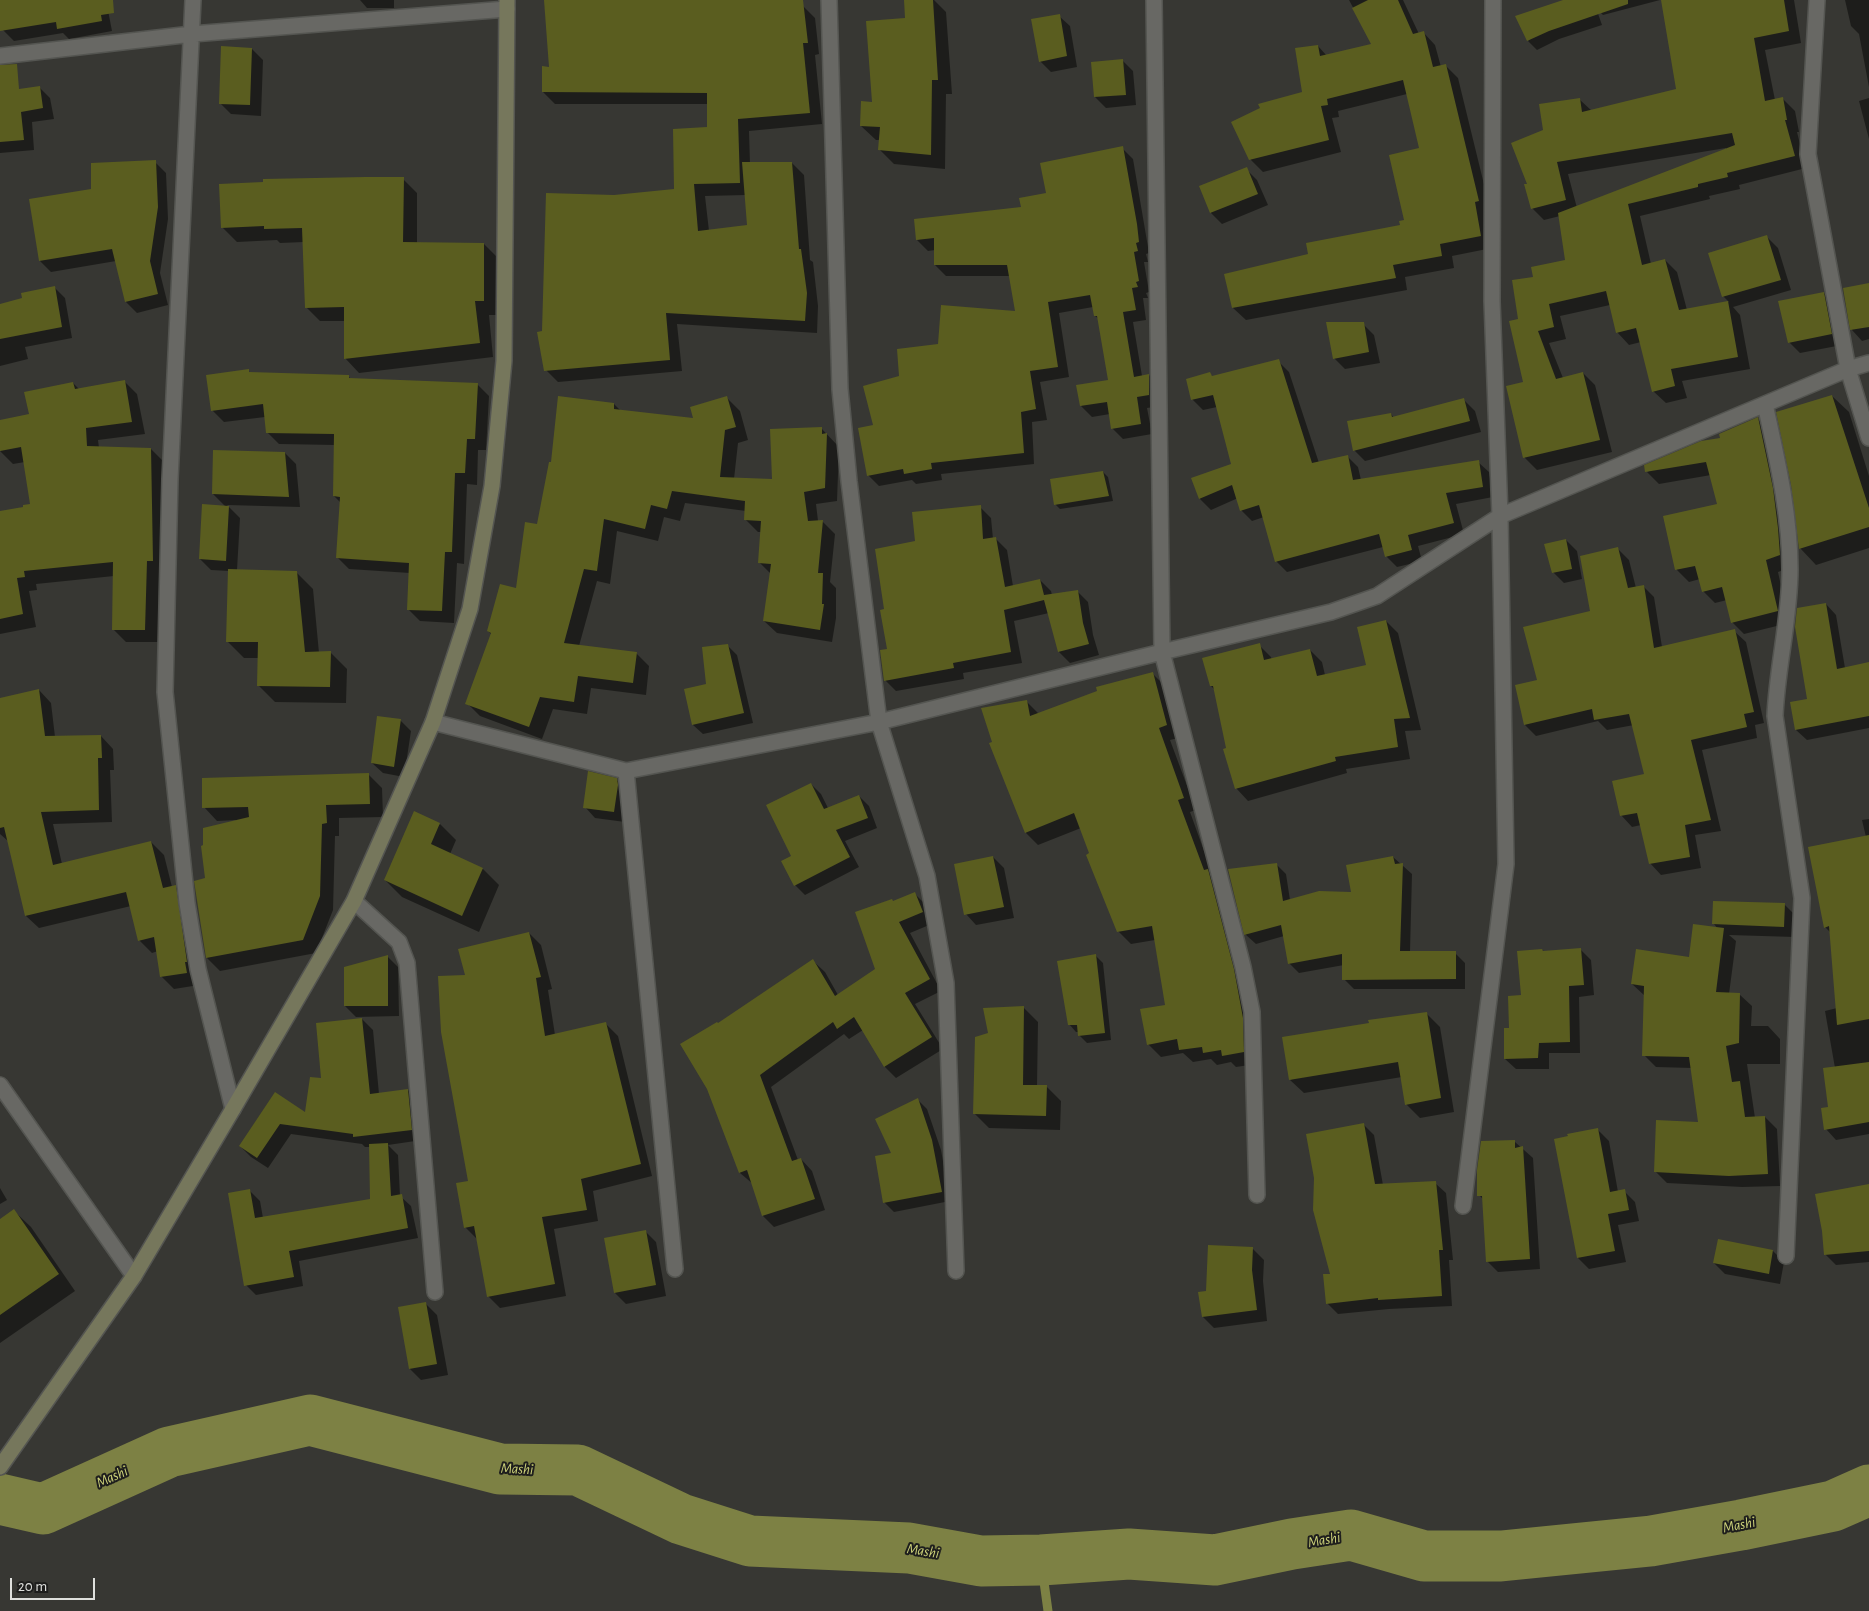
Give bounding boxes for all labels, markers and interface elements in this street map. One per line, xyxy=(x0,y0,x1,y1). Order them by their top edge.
water label: Mashi xyxy=(500,1459,534,1479)
water label: Mashi xyxy=(93,1462,131,1492)
water label: Mashi xyxy=(1721,1513,1757,1537)
water label: Mashi xyxy=(1306,1528,1342,1552)
water label: Mashi xyxy=(905,1540,941,1562)
scale bar xyxy=(12,1568,98,1600)
text: 20 m xyxy=(18,1579,47,1594)

